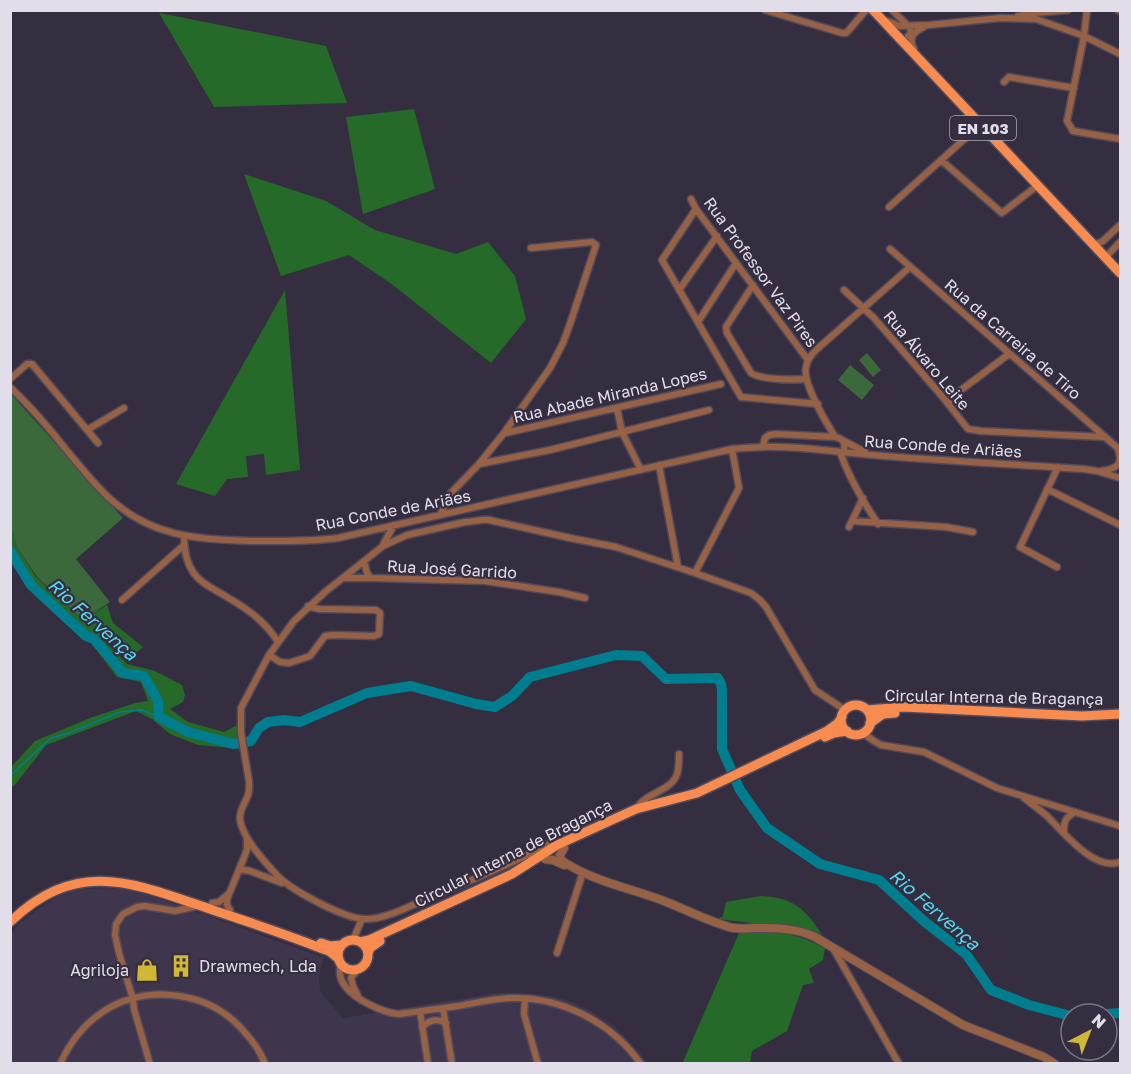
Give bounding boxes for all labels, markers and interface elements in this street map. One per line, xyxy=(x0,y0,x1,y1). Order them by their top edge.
road number: EN 103 xyxy=(950,116,1016,140)
street label: Rua Professor Vaz Pires xyxy=(700,193,822,351)
street label: Rua da Carreira de Tiro xyxy=(941,274,1085,404)
street label: Rua Álvaro Leite xyxy=(880,306,974,414)
street label: Rua Abade Miranda Lopes xyxy=(511,363,709,427)
street label: Rua Conde de Ariães xyxy=(864,431,1022,461)
street label: Rua Conde de Ariães xyxy=(314,485,472,535)
street label: Rua José Garrido xyxy=(387,556,517,582)
water label: Rio Fervença xyxy=(44,573,143,665)
street label: Circular Interna de Bragança xyxy=(884,685,1104,709)
street label: Circular Interna de Bragança xyxy=(411,794,615,912)
water label: Rio Fervença xyxy=(885,864,985,955)
building icon: Drawmech, Lda xyxy=(168,953,194,979)
place label: Drawmech, Lda xyxy=(199,956,317,976)
shop icon: Agriloja xyxy=(134,957,160,983)
place label: Agriloja xyxy=(70,960,129,980)
north arrow xyxy=(1059,1002,1119,1062)
text: N xyxy=(1088,1009,1110,1032)

